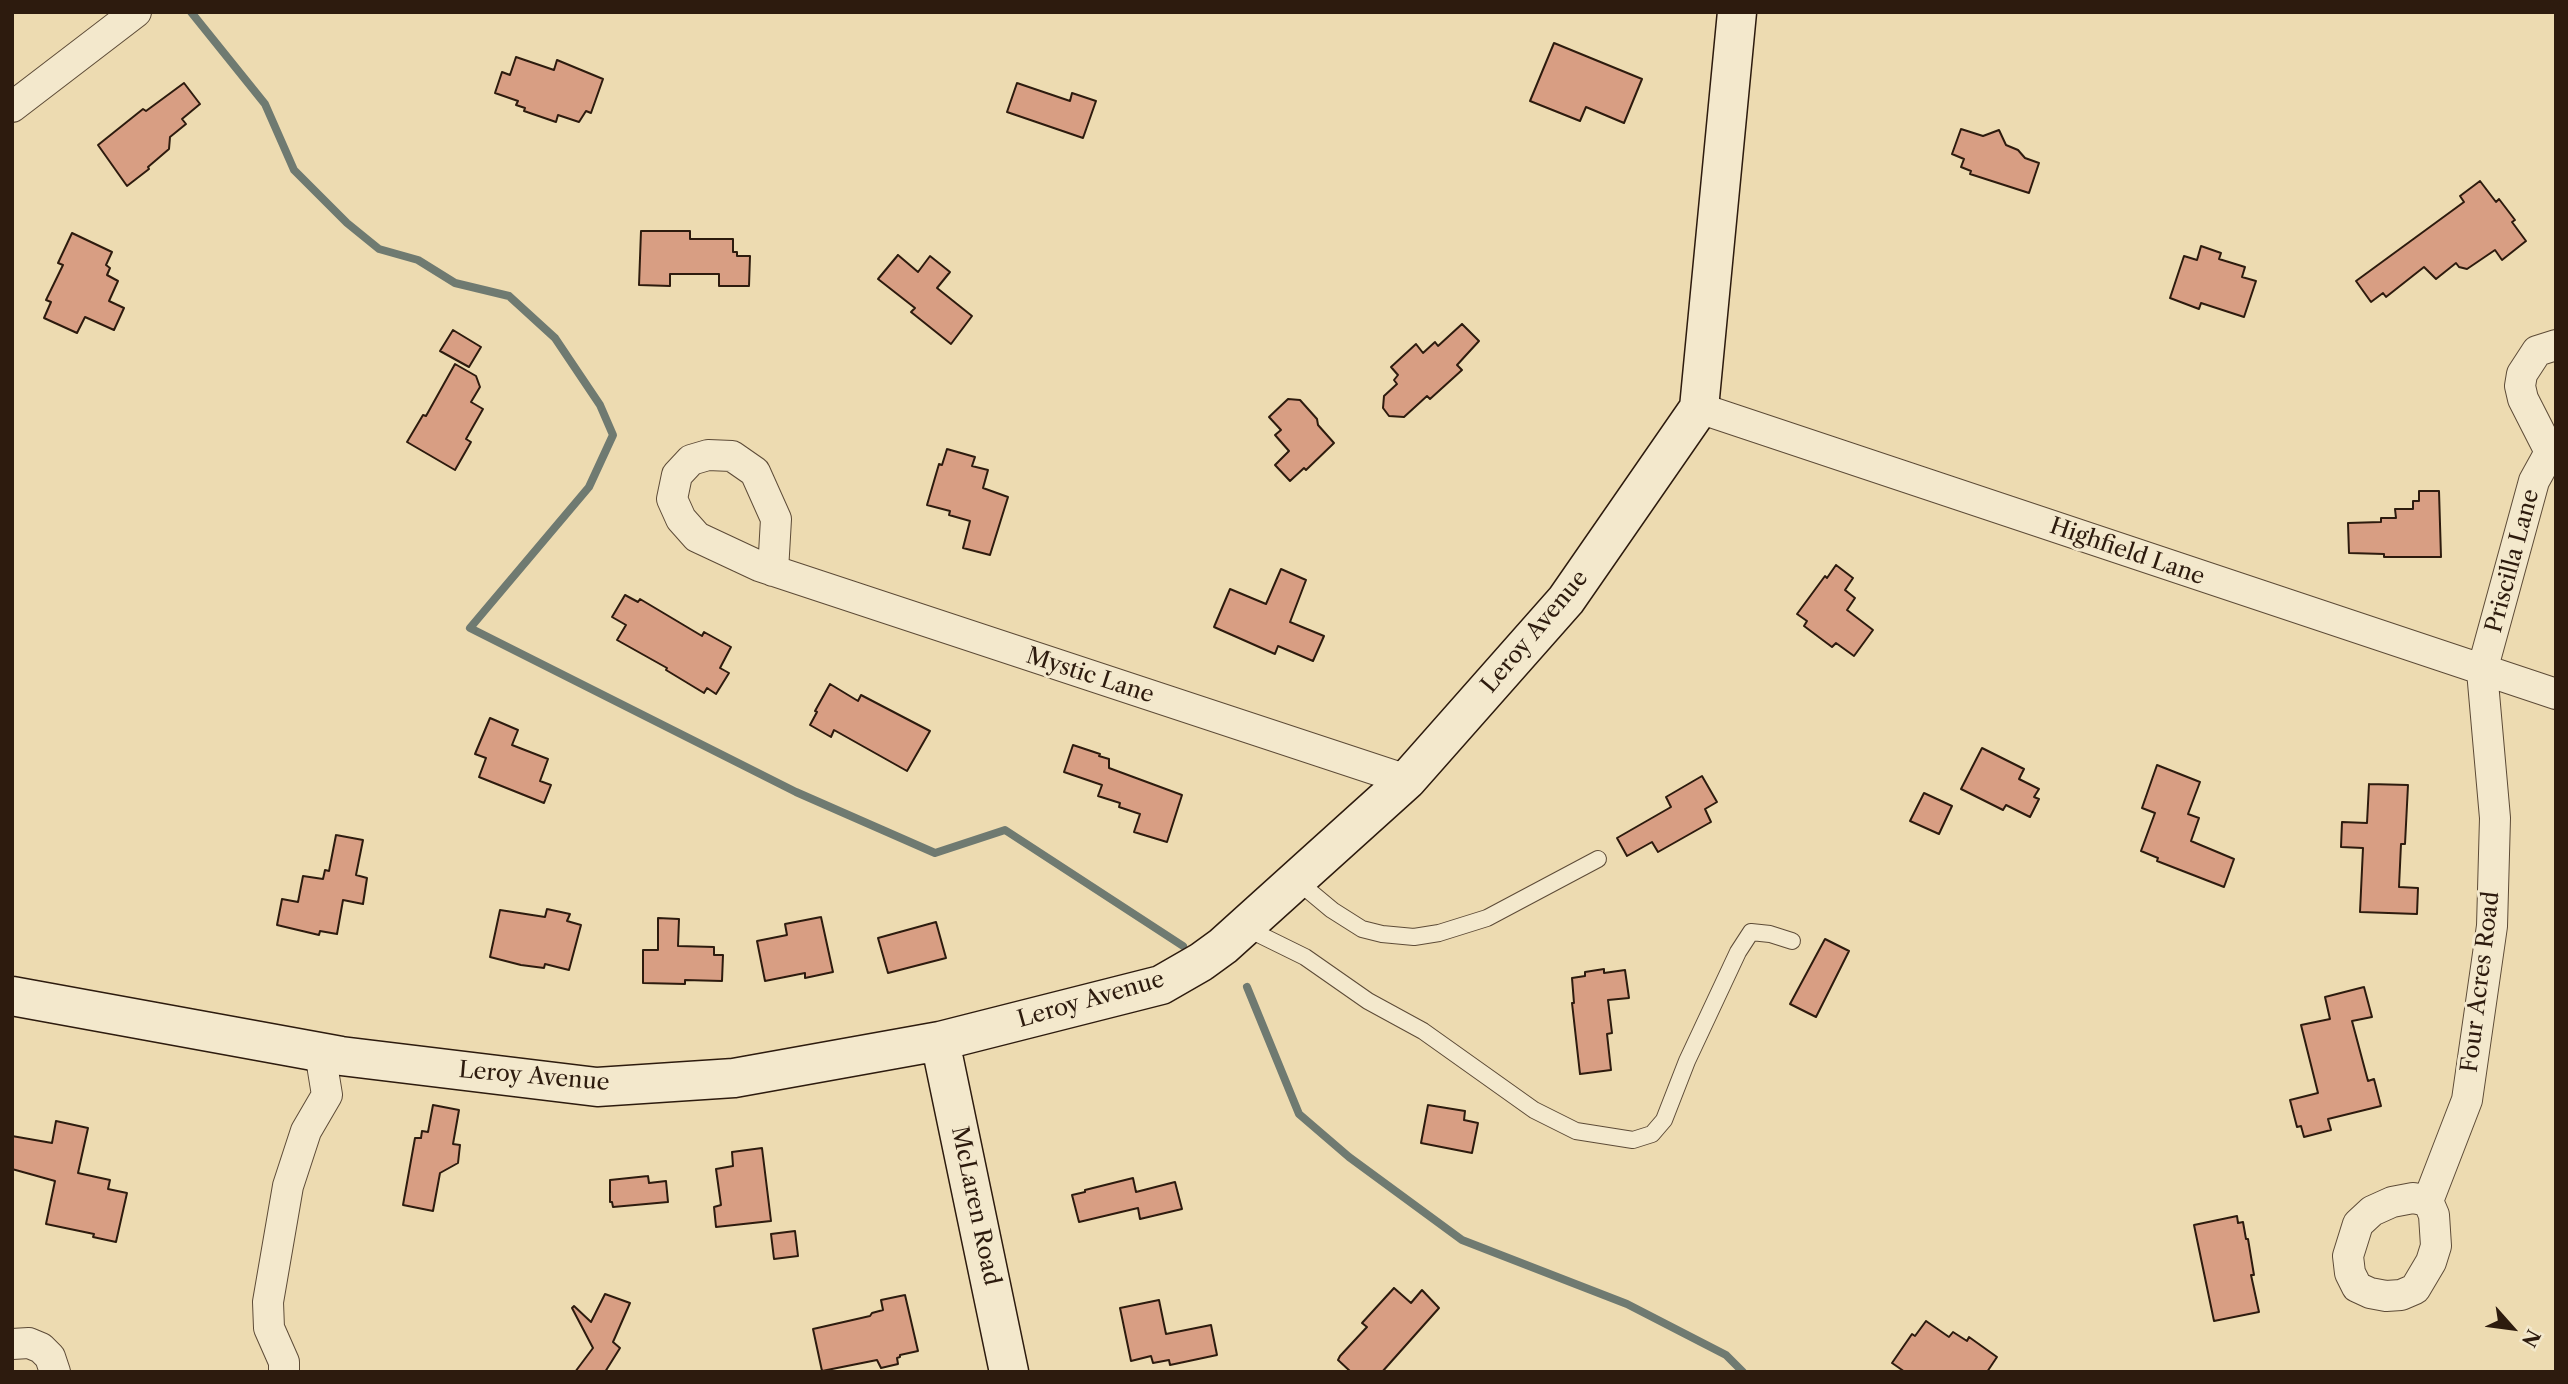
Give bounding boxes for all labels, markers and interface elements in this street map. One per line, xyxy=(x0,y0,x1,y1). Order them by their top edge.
street label: Priscilla Lane xyxy=(2481,486,2545,636)
street label: Highfield Lane xyxy=(2046,513,2208,591)
street label: Leroy Avenue xyxy=(1476,565,1594,699)
street label: Mystic Lane xyxy=(1023,642,1157,710)
street label: Four Acres Road xyxy=(2456,890,2506,1074)
street label: Leroy Avenue xyxy=(1014,966,1168,1034)
street label: Leroy Avenue xyxy=(457,1057,611,1097)
street label: McLaren Road xyxy=(945,1124,1005,1288)
north arrow xyxy=(2477,1293,2547,1363)
text: N xyxy=(2517,1325,2545,1351)

